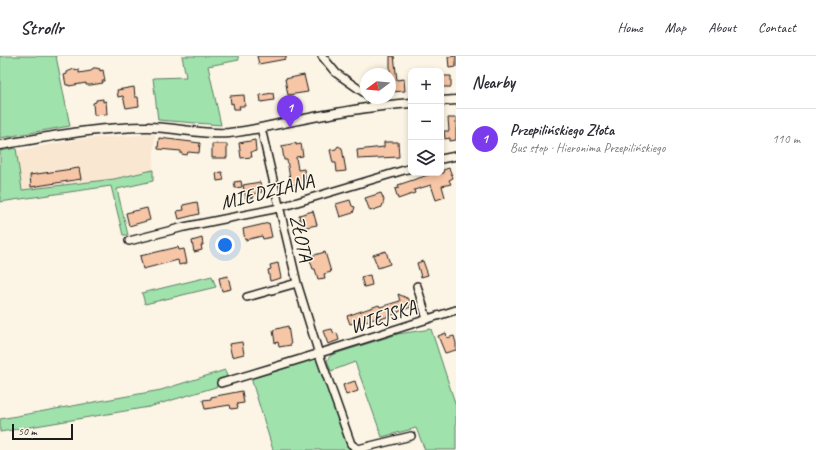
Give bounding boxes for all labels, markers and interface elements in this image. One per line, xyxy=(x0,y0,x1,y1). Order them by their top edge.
text: Strollr xyxy=(20,16,63,40)
text: Home xyxy=(617,19,643,36)
text: Map xyxy=(665,19,686,36)
text: About xyxy=(708,19,736,36)
text: Contact xyxy=(758,19,796,36)
north arrow xyxy=(360,68,396,104)
map controls xyxy=(408,68,444,176)
button: + xyxy=(408,68,444,104)
text: Nearby xyxy=(472,72,515,93)
pin: 1 xyxy=(277,95,303,128)
button: − xyxy=(408,104,444,140)
text: Przepilińskiego Złota xyxy=(510,121,614,140)
text: 1 xyxy=(482,131,488,147)
text: 110 m xyxy=(772,131,800,147)
button: layers xyxy=(408,140,444,176)
text: Bus stop · Hieronima Przepilińskiego xyxy=(510,140,665,156)
street label: MIEDZIANA xyxy=(218,168,317,215)
street label: ZŁOTA xyxy=(284,212,319,265)
your location xyxy=(215,235,235,255)
street label: WIEJSKA xyxy=(347,294,421,339)
scale bar xyxy=(12,422,73,441)
text: 50 m xyxy=(18,424,37,438)

